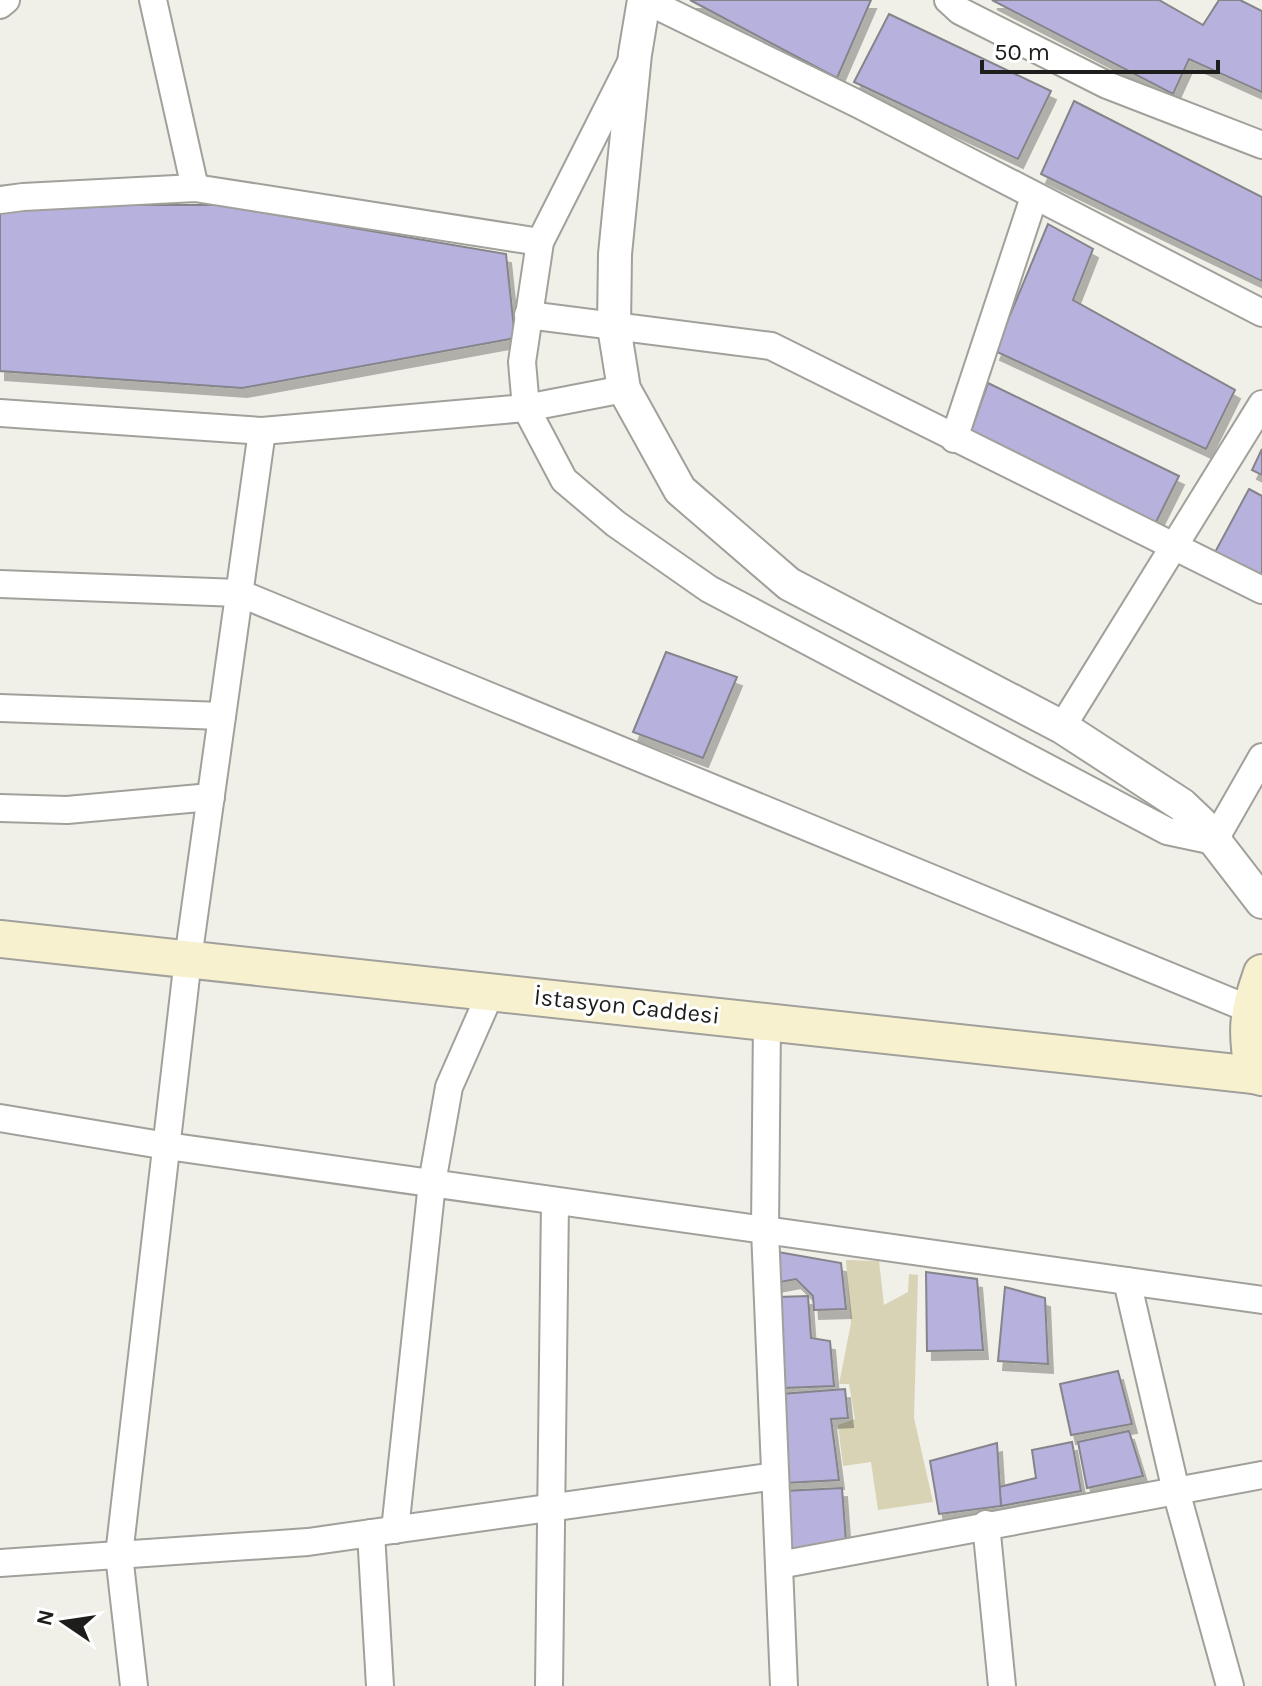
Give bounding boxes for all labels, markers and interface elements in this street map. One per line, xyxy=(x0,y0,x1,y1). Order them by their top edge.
scale bar xyxy=(982,24,1218,74)
text: 50 m xyxy=(994,38,1050,66)
street label: İstasyon Caddesi xyxy=(533,982,721,1030)
north arrow xyxy=(24,1582,104,1662)
text: N xyxy=(31,1607,60,1628)

